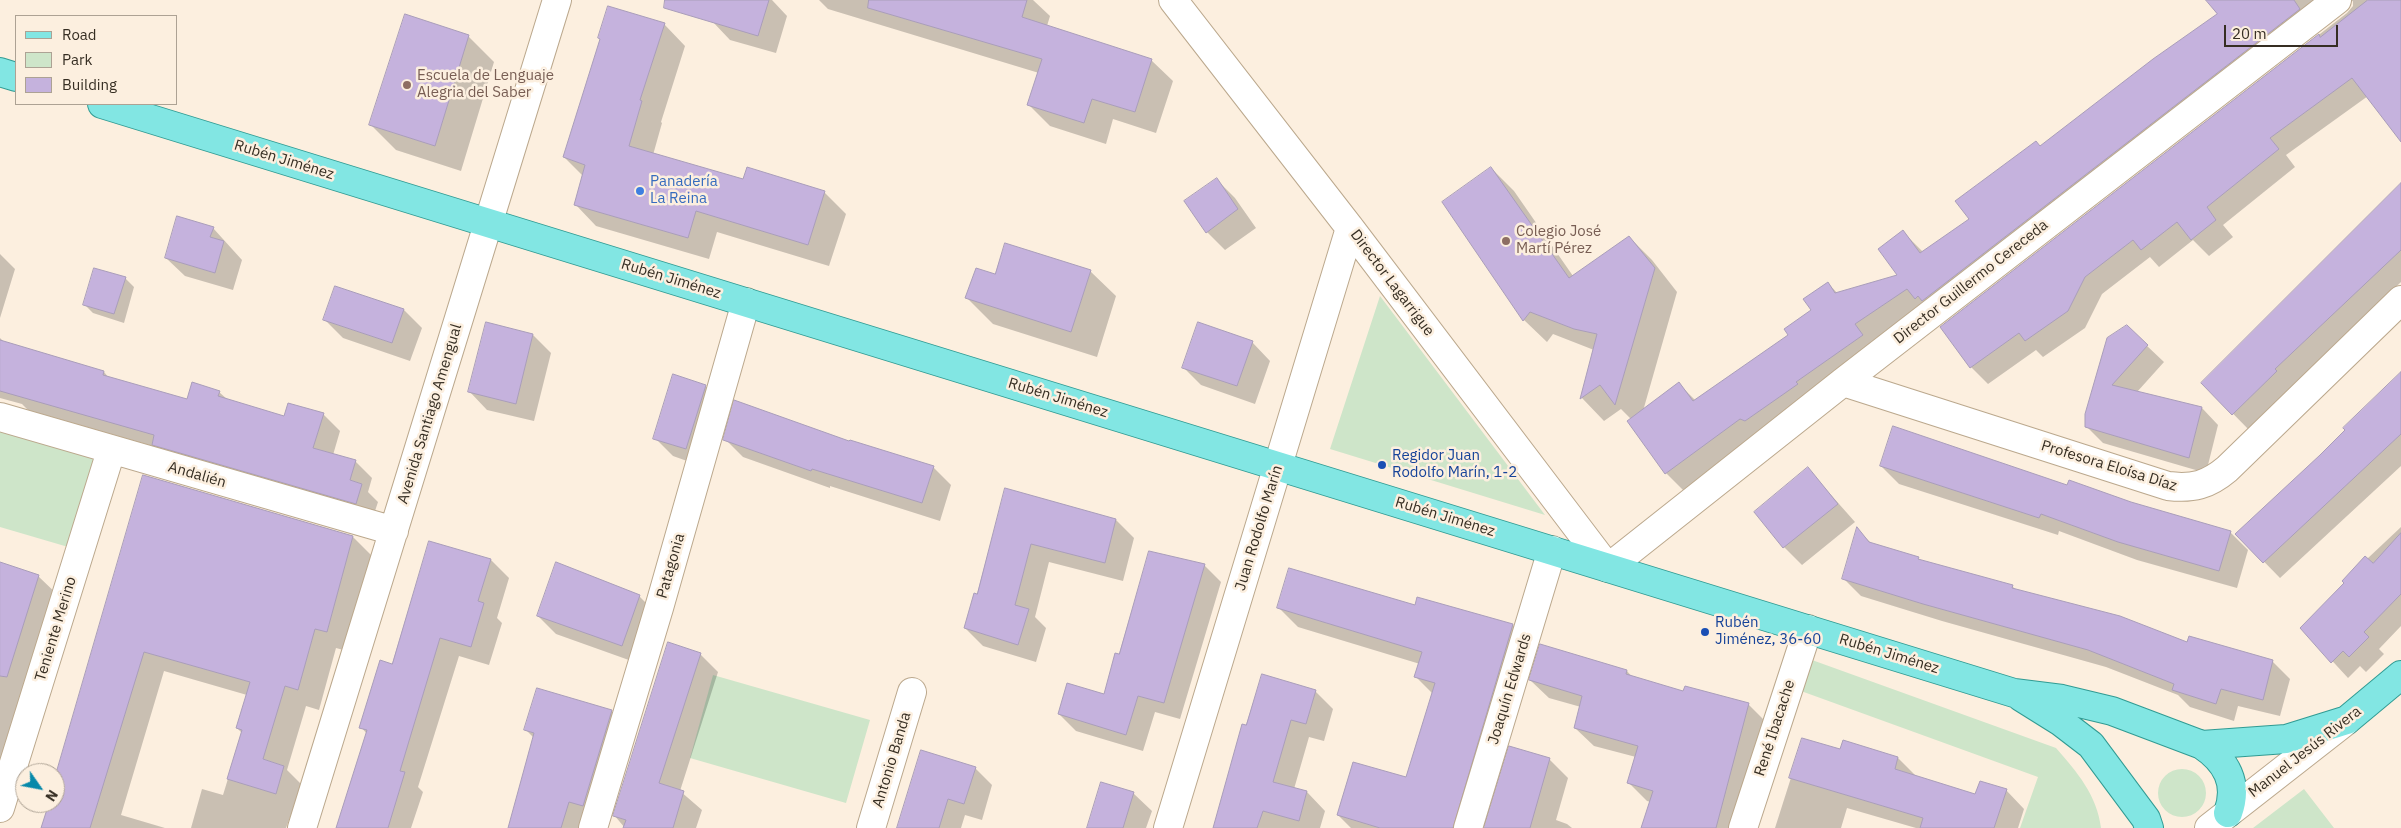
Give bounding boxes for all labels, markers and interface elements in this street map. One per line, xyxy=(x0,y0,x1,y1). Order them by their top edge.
legend xyxy=(15,15,178,105)
scale bar xyxy=(2226,15,2340,47)
text: 20 m xyxy=(2232,24,2267,43)
text: Road xyxy=(62,25,97,44)
text: Park xyxy=(62,50,92,69)
place label: Escuela de Lenguaje Alegria del Saber xyxy=(417,67,554,102)
text: Building xyxy=(62,75,117,94)
marker: Escuela de Lenguaje Alegria del Saber xyxy=(401,79,413,91)
street label: Rubén Jiménez xyxy=(232,136,336,184)
place label: Panadería La Reina xyxy=(650,173,718,208)
marker: Panadería La Reina xyxy=(634,185,646,197)
street label: Director Guillermo Cereceda xyxy=(1890,216,2052,348)
place label: Colegio José Martí Pérez xyxy=(1516,223,1601,258)
street label: Director Lagarrigue xyxy=(1346,226,1438,340)
marker: Colegio José Martí Pérez xyxy=(1500,235,1512,247)
street label: Rubén Jiménez xyxy=(619,255,723,303)
street label: Avenida Santiago Amengual xyxy=(394,322,466,506)
street label: Rubén Jiménez xyxy=(1006,374,1110,422)
street label: Profesora Eloísa Díaz xyxy=(2039,437,2179,495)
place label: Regidor Juan Rodolfo Marín, 1-2 xyxy=(1392,447,1517,482)
street label: Andalién xyxy=(166,458,228,492)
marker: Regidor Juan Rodolfo Marín, 1-2 xyxy=(1376,459,1388,471)
street label: Juan Rodolfo Marín xyxy=(1231,463,1287,593)
street label: Rubén Jiménez xyxy=(1393,493,1497,541)
street label: Patagonia xyxy=(653,531,689,601)
street label: Teniente Merino xyxy=(32,575,80,683)
place label: Rubén Jiménez, 36-60 xyxy=(1715,614,1821,649)
marker: Rubén Jiménez, 36-60 xyxy=(1699,626,1711,638)
street label: Rubén Jiménez xyxy=(1837,630,1941,678)
street label: Joaquín Edwards xyxy=(1485,631,1535,747)
street label: René Ibacache xyxy=(1751,677,1799,779)
street label: Manuel Jesús Rivera xyxy=(2245,702,2365,802)
street label: Antonio Banda xyxy=(869,710,915,810)
north arrow xyxy=(15,763,65,813)
text: N xyxy=(41,786,62,805)

